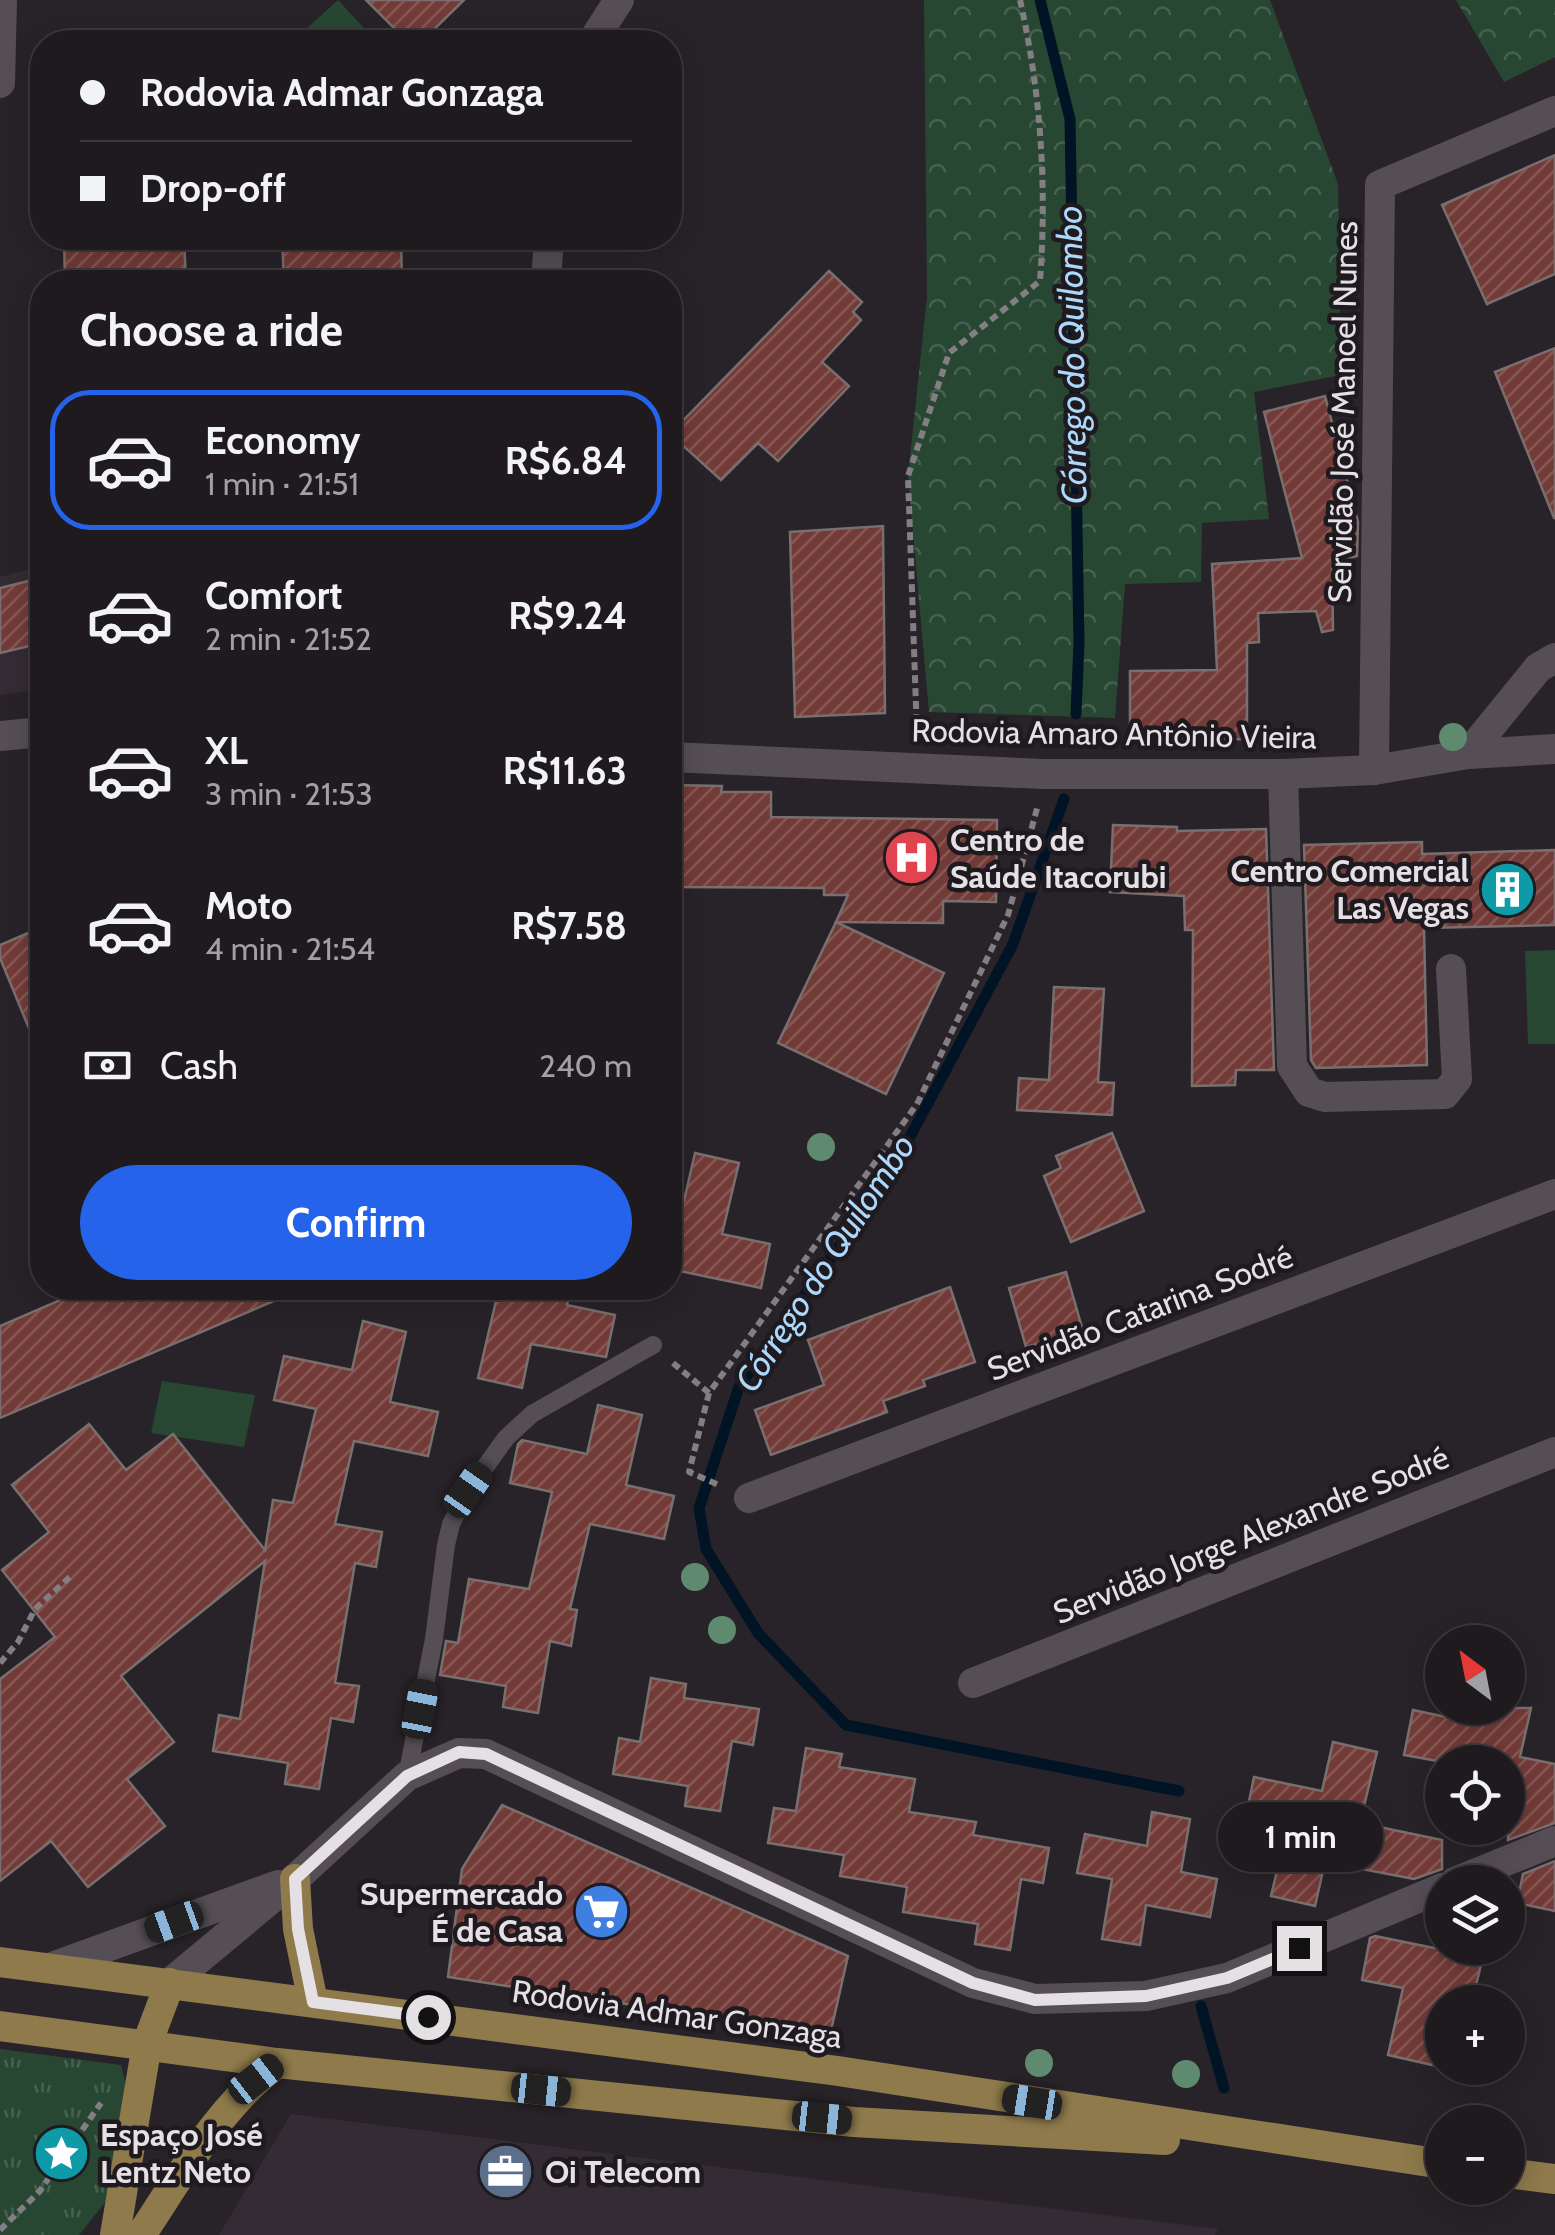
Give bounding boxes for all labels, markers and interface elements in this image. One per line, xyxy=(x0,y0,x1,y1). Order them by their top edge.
text: Rodovia Admar Gonzaga xyxy=(140,69,544,116)
text: Drop-off xyxy=(140,165,286,212)
water label: Córrego do Quilombo xyxy=(1047,205,1096,505)
street label: Servidão José Manoel Nunes xyxy=(1320,221,1365,603)
text: Choose a ride xyxy=(80,303,343,357)
icon: car xyxy=(85,415,175,505)
text: Economy xyxy=(205,417,360,464)
text: R$6.84 xyxy=(505,437,627,484)
text: 1 min · 21:51 xyxy=(205,464,359,503)
icon: car xyxy=(85,570,175,660)
text: Comfort xyxy=(205,572,342,619)
text: R$9.24 xyxy=(508,592,627,639)
text: 2 min · 21:52 xyxy=(205,619,372,658)
street label: Rodovia Amaro Antônio Vieira xyxy=(911,710,1318,757)
icon: car xyxy=(85,725,175,815)
text: XL xyxy=(205,727,248,774)
text: R$11.63 xyxy=(503,747,627,794)
text: 3 min · 21:53 xyxy=(205,774,373,813)
place label: Centro de Saúde Itacorubi xyxy=(950,820,1166,896)
hospital icon: Centro de Saúde Itacorubi xyxy=(881,828,941,888)
place label: Centro Comercial Las Vegas xyxy=(1231,851,1469,927)
building icon: Centro Comercial Las Vegas xyxy=(1478,859,1538,919)
icon: car xyxy=(85,880,175,970)
text: Moto xyxy=(205,882,292,929)
text: R$7.58 xyxy=(511,902,627,949)
text: 4 min · 21:54 xyxy=(205,929,375,968)
icon: cash xyxy=(80,1038,135,1093)
text: Cash xyxy=(160,1042,238,1089)
text: 240 m xyxy=(539,1046,632,1085)
water label: Córrego do Quilombo xyxy=(725,1126,924,1400)
button: Confirm xyxy=(80,1165,632,1280)
street label: Servidão Catarina Sodré xyxy=(982,1236,1298,1389)
street label: Servidão Jorge Alexandre Sodré xyxy=(1047,1437,1454,1632)
car xyxy=(439,1457,497,1523)
north arrow xyxy=(1425,1625,1525,1725)
map controls xyxy=(1425,1625,1525,2205)
car xyxy=(400,1677,440,1741)
button: locate xyxy=(1425,1745,1525,1845)
callout: 1 min xyxy=(1216,1803,1382,1873)
text: 1 min xyxy=(1264,1817,1337,1856)
button: layers xyxy=(1425,1865,1525,1965)
place label: Supermercado É de Casa xyxy=(360,1874,563,1950)
supermarket icon: Supermercado É de Casa xyxy=(572,1882,632,1942)
car xyxy=(141,1898,207,1946)
route end xyxy=(1277,1926,1322,1971)
street label: Rodovia Admar Gonzaga xyxy=(510,1971,845,2056)
button: + xyxy=(1425,1985,1525,2085)
route start xyxy=(406,1995,451,2040)
car xyxy=(223,2049,289,2109)
car xyxy=(510,2072,572,2108)
car xyxy=(1000,2082,1064,2122)
car xyxy=(791,2100,853,2136)
button: − xyxy=(1425,2105,1525,2205)
place label: Espaço José Lentz Neto xyxy=(100,2115,263,2191)
place icon: Espaço José Lentz Neto xyxy=(31,2123,91,2183)
office icon: Oi Telecom xyxy=(476,2142,536,2202)
place label: Oi Telecom xyxy=(545,2152,701,2191)

